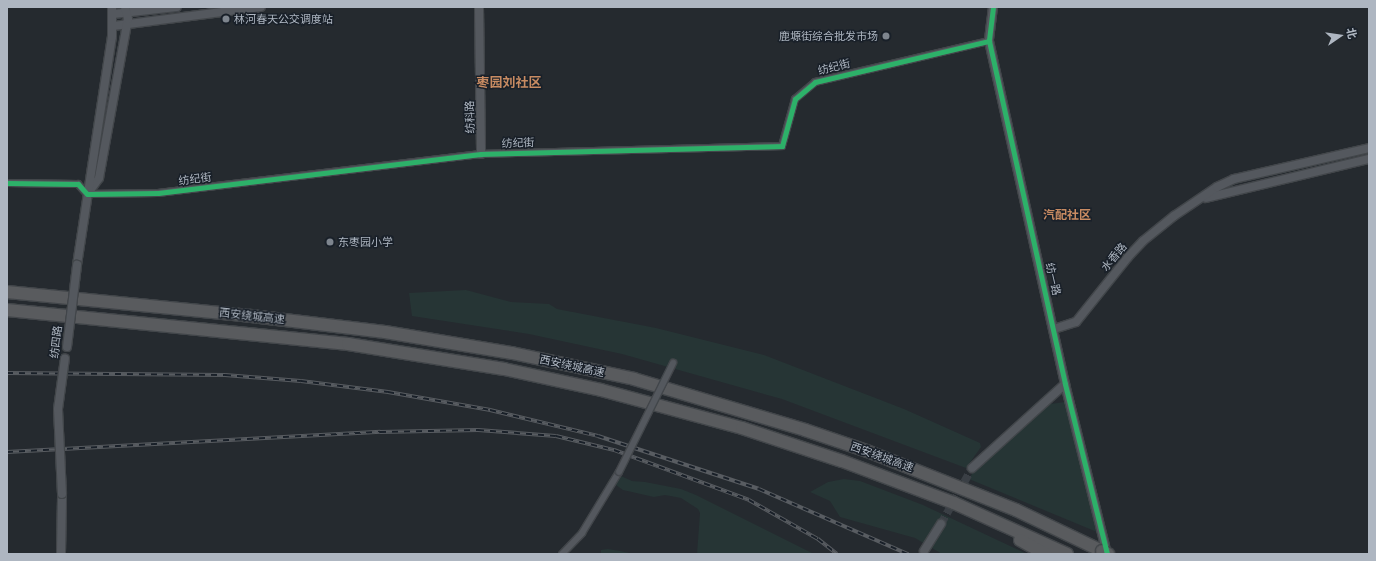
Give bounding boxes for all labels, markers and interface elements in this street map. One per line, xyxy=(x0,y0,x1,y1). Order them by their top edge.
place label: 林河春天公交调度站 xyxy=(234,12,333,26)
marker: 林河春天公交调度站 xyxy=(221,14,231,24)
north arrow xyxy=(1320,16,1360,56)
text: 北 xyxy=(1344,26,1360,40)
place label: 鹿塬街综合批发市场 xyxy=(779,29,878,43)
marker: 鹿塬街综合批发市场 xyxy=(881,31,891,41)
street label: 纺纪街 xyxy=(816,57,852,77)
district label: 枣园刘社区 xyxy=(477,74,541,90)
street label: 纺科路 xyxy=(463,100,477,134)
street label: 纺纪街 xyxy=(501,136,535,150)
street label: 纺纪街 xyxy=(178,170,212,188)
district label: 汽配社区 xyxy=(1043,208,1091,222)
place label: 东枣园小学 xyxy=(338,235,393,249)
marker: 东枣园小学 xyxy=(325,237,335,247)
street label: 水香路 xyxy=(1098,240,1130,274)
street label: 纺一路 xyxy=(1043,261,1063,297)
street label: 西安绕城高速 xyxy=(218,306,286,326)
street label: 纺四路 xyxy=(47,325,65,359)
street label: 西安绕城高速 xyxy=(538,353,606,379)
street label: 西安绕城高速 xyxy=(849,440,915,474)

